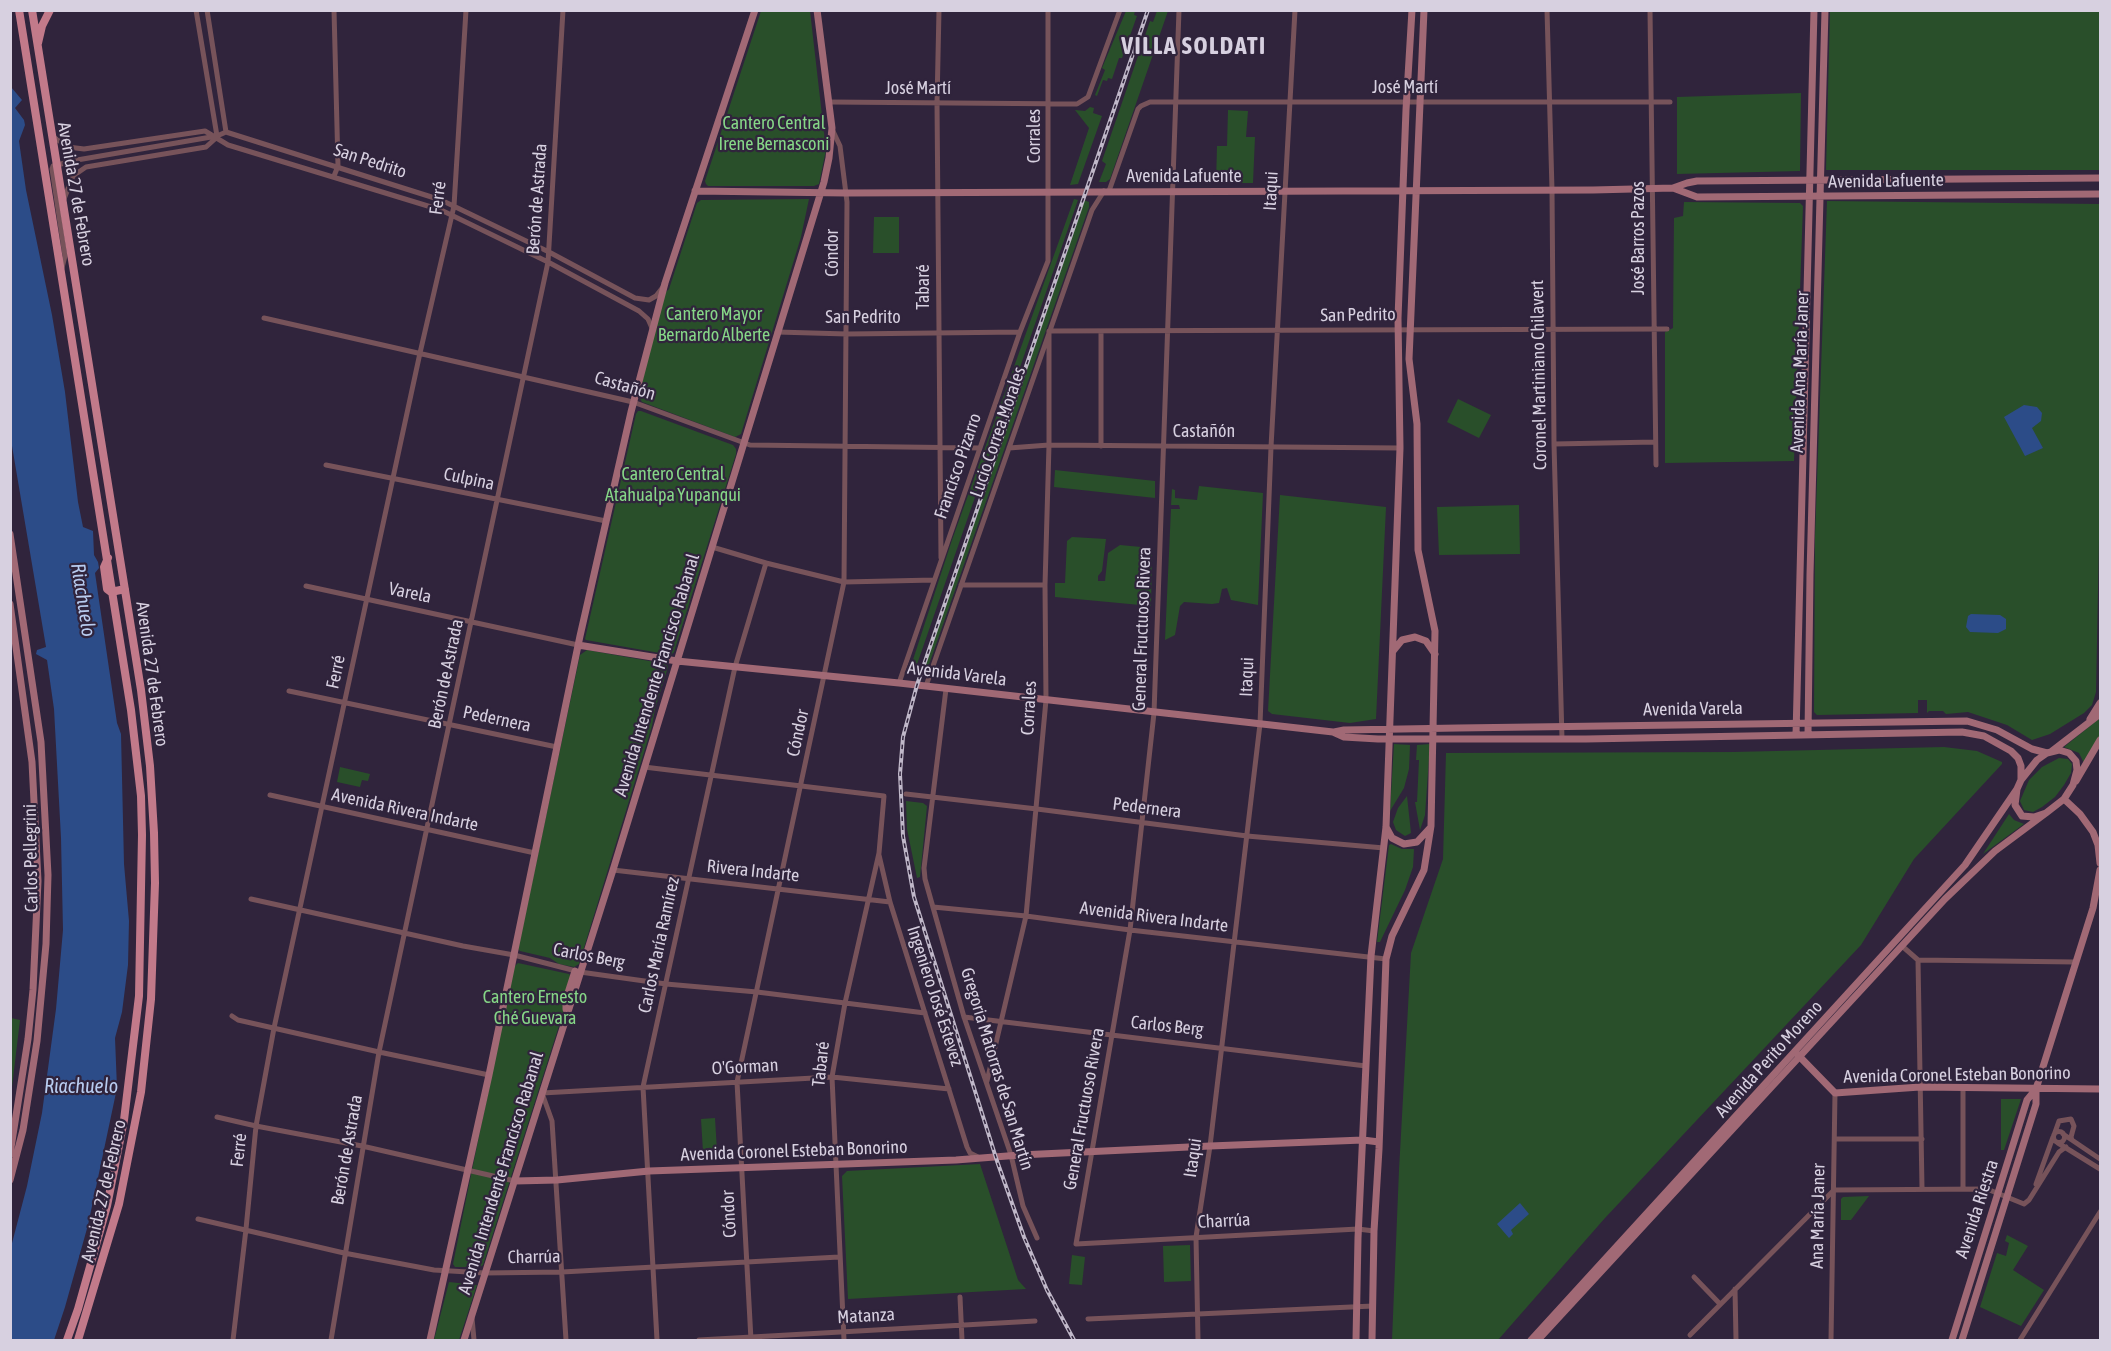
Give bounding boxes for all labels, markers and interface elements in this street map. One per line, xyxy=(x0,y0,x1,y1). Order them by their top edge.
district label: VILLA SOLDATI xyxy=(1121,32,1267,60)
street label: José Martí xyxy=(1372,76,1438,98)
street label: José Martí xyxy=(885,77,951,99)
street label: Corrales xyxy=(1023,109,1045,163)
park label: Cantero Central Irene Bernasconi xyxy=(719,112,829,154)
street label: Avenida 27 de Febrero xyxy=(53,120,99,268)
street label: San Pedrito xyxy=(331,139,409,183)
street label: Berón de Astrada xyxy=(522,143,552,255)
street label: Avenida Lafuente xyxy=(1126,165,1242,187)
street label: Avenida Lafuente xyxy=(1828,169,1944,193)
street label: Itaqui xyxy=(1259,171,1283,211)
street label: Ferré xyxy=(425,180,451,216)
street label: José Barros Pazos xyxy=(1627,181,1649,295)
street label: Cóndor xyxy=(821,229,843,277)
street label: Tabaré xyxy=(912,264,934,310)
street label: Coronel Martiniano Chilavert xyxy=(1527,280,1551,470)
street label: Avenida Ana María Janer xyxy=(1786,291,1814,453)
park label: Cantero Mayor Bernardo Alberte xyxy=(658,303,770,346)
street label: San Pedrito xyxy=(1320,304,1396,326)
street label: San Pedrito xyxy=(825,306,901,328)
street label: Lucio Correa Morales xyxy=(966,364,1030,500)
street label: Castañón xyxy=(592,367,658,405)
street label: Francisco Pizarro xyxy=(930,410,986,522)
street label: Castañón xyxy=(1173,420,1235,442)
street label: Culpina xyxy=(442,463,496,495)
park label: Cantero Central Atahualpa Yupanqui xyxy=(605,463,741,506)
street label: General Fructuoso Rivera xyxy=(1128,547,1156,711)
street label: Avenida Intendente Francisco Rabanal xyxy=(610,551,704,799)
water label: Riachuelo xyxy=(65,562,101,638)
street label: Varela xyxy=(387,578,433,608)
street label: Avenida 27 de Febrero xyxy=(131,600,173,748)
street label: Berón de Astrada xyxy=(424,617,468,731)
street label: Ferré xyxy=(322,653,350,691)
street label: Avenida Varela xyxy=(906,657,1008,691)
street label: Itaqui xyxy=(1236,657,1258,697)
street label: Corrales xyxy=(1017,680,1041,736)
street label: Avenida Varela xyxy=(1643,697,1743,721)
street label: Pedernera xyxy=(461,701,533,737)
street label: Cóndor xyxy=(782,707,814,759)
street label: Avenida Rivera Indarte xyxy=(330,784,480,836)
street label: Pedernera xyxy=(1111,793,1183,823)
street label: Carlos Pellegrini xyxy=(19,804,43,912)
street label: Rivera Indarte xyxy=(706,855,800,887)
street label: Carlos María Ramírez xyxy=(634,875,684,1015)
street label: Avenida Rivera Indarte xyxy=(1079,897,1229,937)
street label: Ingeniero José Estevez xyxy=(902,923,968,1069)
street label: Carlos Berg xyxy=(551,938,627,974)
street label: Gregoria Matorras de San Martín xyxy=(956,965,1038,1173)
park label: Cantero Ernesto Ché Guevara xyxy=(483,986,587,1028)
street label: Avenida Perito Moreno xyxy=(1711,996,1827,1122)
street label: Carlos Berg xyxy=(1130,1011,1204,1041)
street label: General Fructuoso Rivera xyxy=(1059,1026,1109,1192)
street label: Tabaré xyxy=(808,1040,834,1088)
street label: Avenida Intendente Francisco Rabanal xyxy=(454,1049,548,1297)
street label: O'Gorman xyxy=(711,1054,779,1080)
street label: Avenida Coronel Esteban Bonorino xyxy=(1843,1062,2071,1088)
water label: Riachuelo xyxy=(44,1075,118,1099)
street label: Berón de Astrada xyxy=(327,1093,367,1207)
street label: Avenida 27 de Febrero xyxy=(77,1118,131,1264)
street label: Ferré xyxy=(226,1132,252,1168)
street label: Avenida Coronel Esteban Bonorino xyxy=(680,1136,908,1166)
street label: Itaqui xyxy=(1180,1137,1206,1179)
street label: Avenida Riestra xyxy=(1951,1157,2003,1261)
street label: Ana María Janer xyxy=(1806,1163,1830,1269)
street label: Cóndor xyxy=(717,1190,741,1238)
street label: Charrúa xyxy=(1197,1209,1251,1233)
street label: Charrúa xyxy=(507,1246,561,1268)
street label: Matanza xyxy=(837,1304,895,1328)

